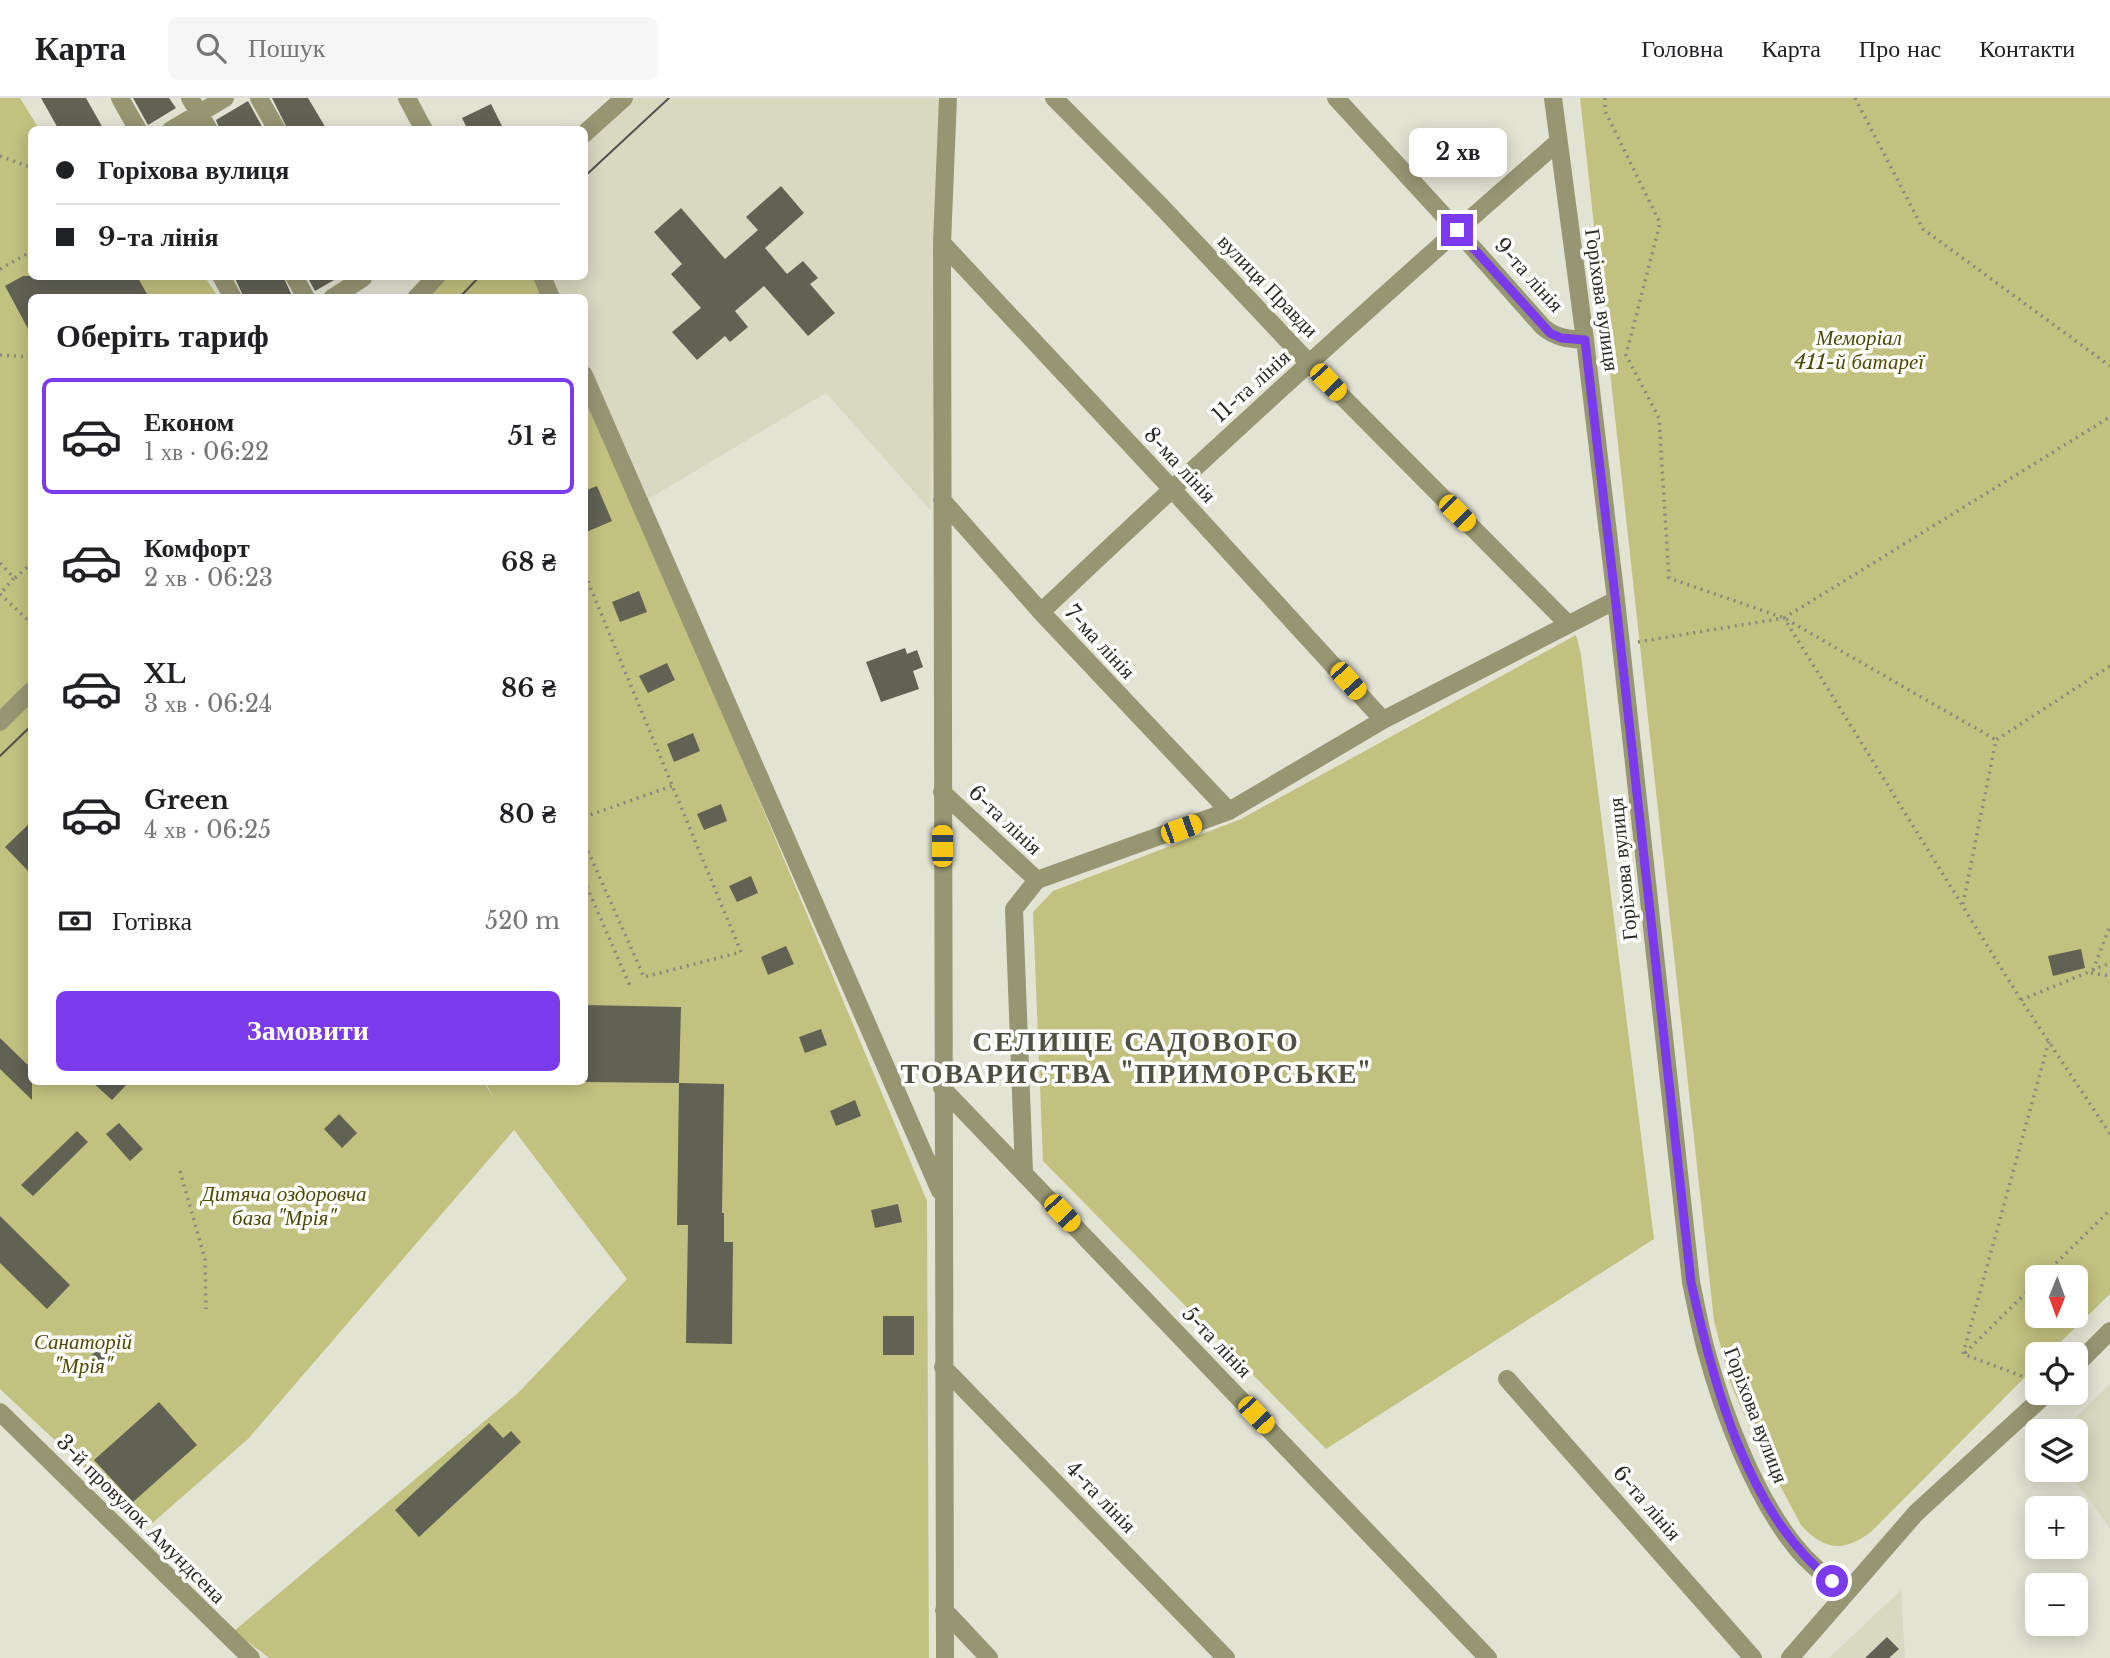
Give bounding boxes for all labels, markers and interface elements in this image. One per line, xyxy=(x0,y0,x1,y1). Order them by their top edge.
search box xyxy=(168,17,658,80)
text: Карта xyxy=(35,28,126,69)
icon: search xyxy=(192,29,230,67)
text: Пошук xyxy=(248,32,325,64)
text: Головна xyxy=(1641,34,1723,63)
text: Карта xyxy=(1761,34,1821,63)
text: Про нас xyxy=(1859,34,1941,63)
text: Контакти xyxy=(1979,34,2075,63)
callout: 2 хв xyxy=(1408,129,1506,178)
text: 2 хв xyxy=(1436,138,1480,166)
text: Горіхова вулиця xyxy=(98,154,289,186)
route end xyxy=(1441,214,1473,246)
text: 9-та лінія xyxy=(98,221,219,253)
street label: Горіхова вулиця xyxy=(1579,227,1625,373)
street label: вулиця Правди xyxy=(1212,229,1324,343)
street label: 9-та лінія xyxy=(1489,232,1569,318)
text: Оберіть тариф xyxy=(56,316,269,356)
park label: Меморіал 411-й батареї xyxy=(1794,325,1925,375)
street label: 11-та лінія xyxy=(1207,344,1296,428)
car xyxy=(1306,360,1351,404)
icon: car xyxy=(60,405,123,468)
text: Економ xyxy=(144,406,234,438)
text: 51 ₴ xyxy=(508,420,556,452)
street label: 8-ма лінія xyxy=(1138,422,1222,508)
text: 1 хв · 06:22 xyxy=(144,438,269,466)
car xyxy=(1435,491,1480,535)
icon: car xyxy=(60,531,123,594)
text: Комфорт xyxy=(144,532,250,564)
text: 68 ₴ xyxy=(501,546,556,578)
text: 2 хв · 06:23 xyxy=(144,564,273,592)
street label: 7-ма лінія xyxy=(1059,600,1141,685)
icon: car xyxy=(60,657,123,720)
text: XL xyxy=(144,658,186,690)
car xyxy=(1327,658,1370,704)
text: 86 ₴ xyxy=(501,672,556,704)
text: 3 хв · 06:24 xyxy=(144,690,272,718)
street label: 6-та лінія xyxy=(963,779,1047,861)
icon: car xyxy=(60,783,123,846)
text: Green xyxy=(144,784,229,816)
street label: Горіхова вулиця xyxy=(1603,796,1643,942)
text: 80 ₴ xyxy=(499,798,556,830)
car xyxy=(1158,812,1205,846)
text: 4 хв · 06:25 xyxy=(144,816,271,844)
car xyxy=(932,825,953,867)
icon: cash xyxy=(56,902,94,940)
text: Готівка xyxy=(112,905,192,937)
text: 520 m xyxy=(485,907,560,935)
button: Замовити xyxy=(56,991,560,1071)
district label: СЕЛИЩЕ САДОВОГО ТОВАРИСТВА "ПРИМОРСЬКЕ" xyxy=(901,1024,1371,1091)
park label: Дитяча оздоровча база "Мрія" xyxy=(199,1181,367,1231)
car xyxy=(1040,1190,1085,1236)
north arrow xyxy=(2025,1265,2088,1328)
map controls xyxy=(2025,1265,2088,1636)
street label: 5-та лінія xyxy=(1177,1301,1258,1383)
park label: Санаторій "Мрія" xyxy=(34,1329,133,1379)
button: locate xyxy=(2025,1342,2088,1405)
street label: Горіхова вулиця xyxy=(1718,1343,1794,1487)
car xyxy=(1234,1392,1279,1438)
button: layers xyxy=(2025,1419,2088,1482)
street label: 3-й провулок Амундсена xyxy=(51,1429,231,1609)
street label: 4-та лінія xyxy=(1060,1456,1142,1539)
street label: 6-та лінія xyxy=(1607,1460,1687,1546)
button: + xyxy=(2025,1496,2088,1559)
route start xyxy=(1816,1565,1848,1597)
button: − xyxy=(2025,1573,2088,1636)

